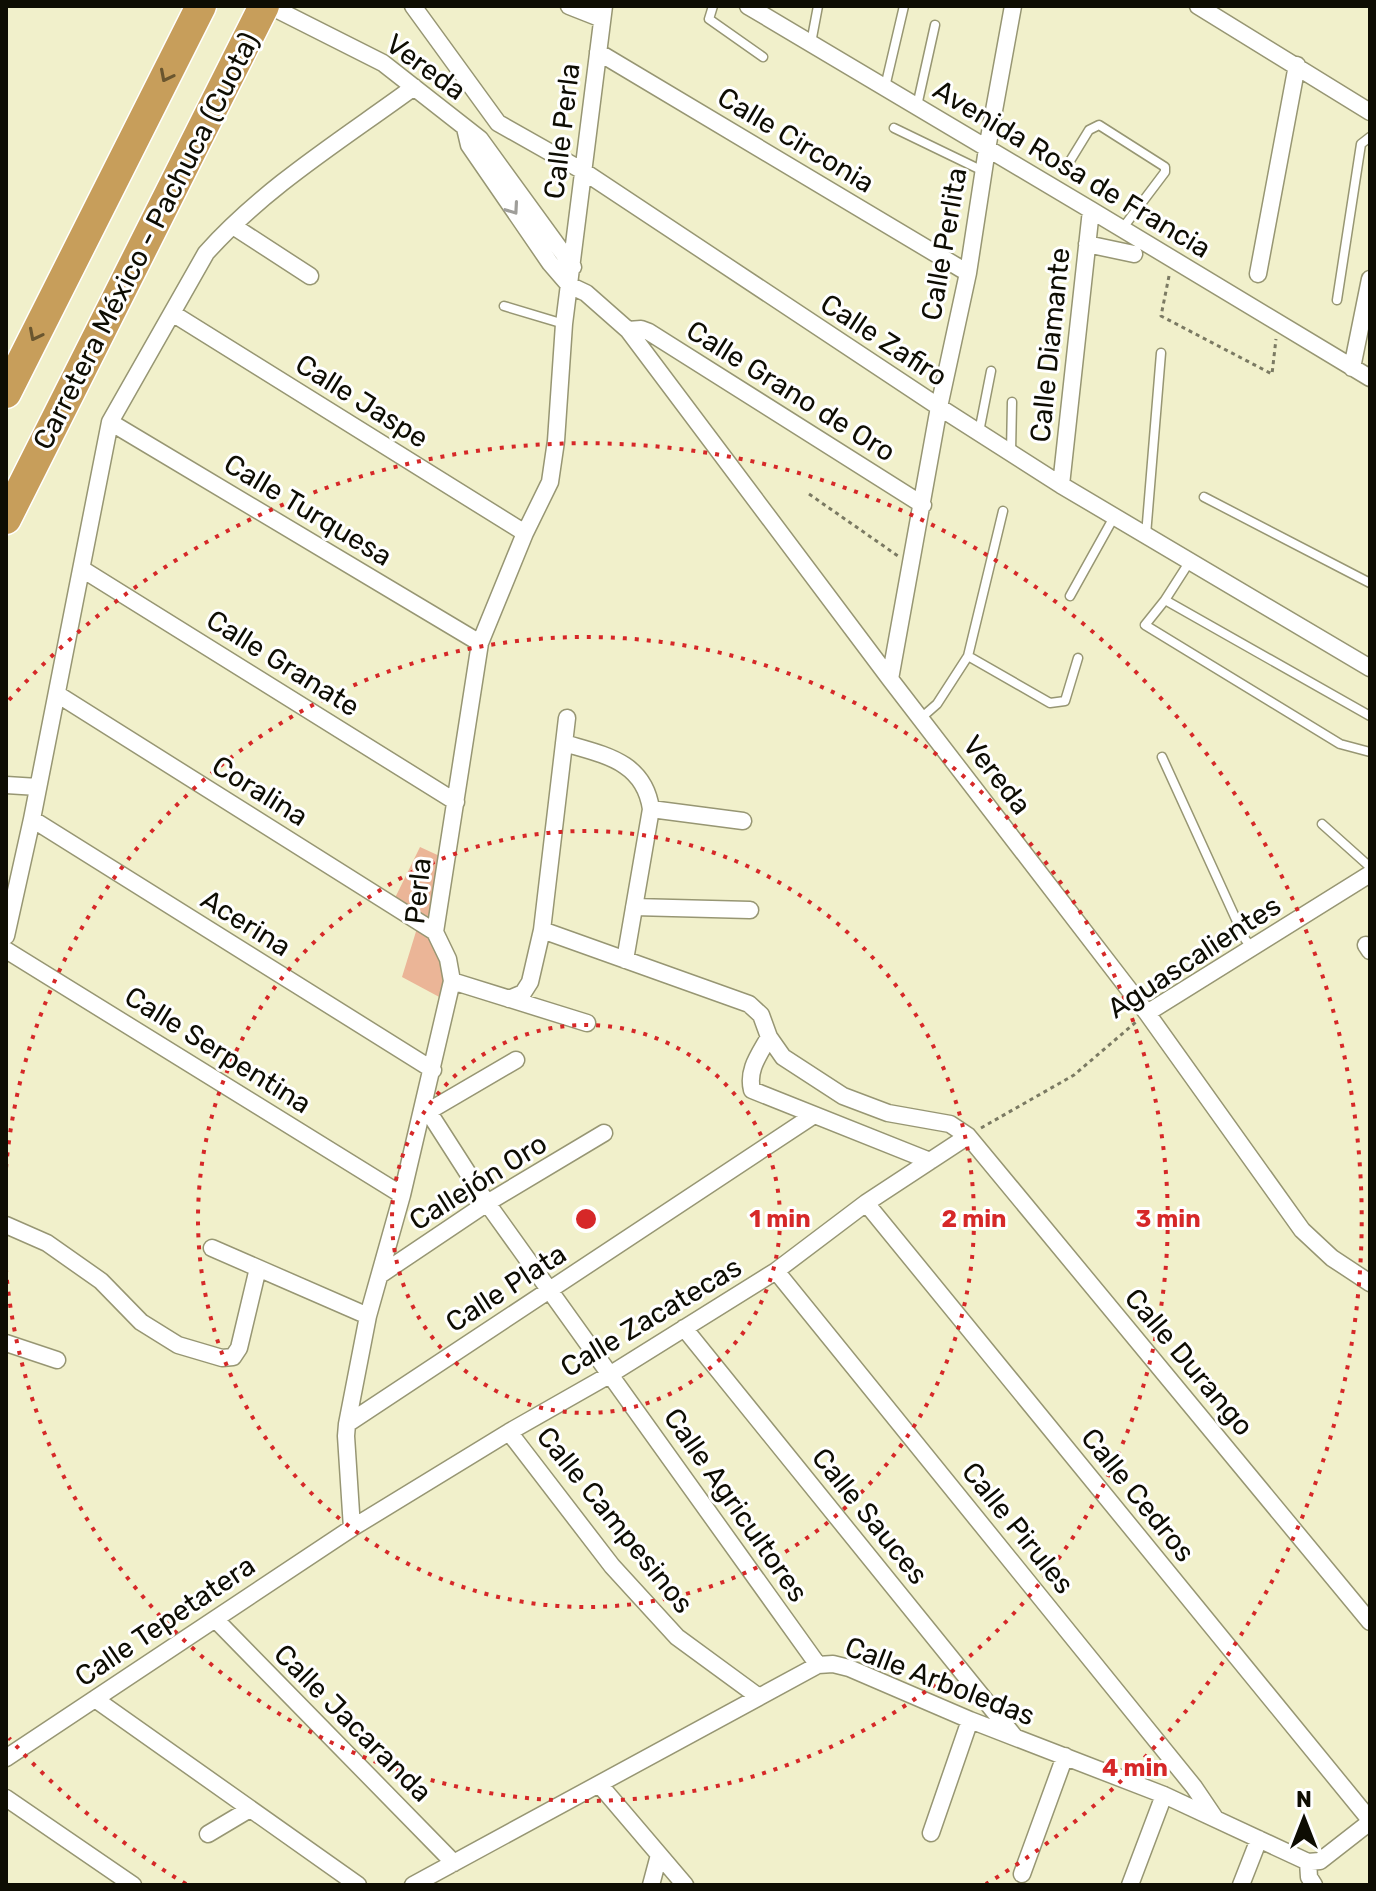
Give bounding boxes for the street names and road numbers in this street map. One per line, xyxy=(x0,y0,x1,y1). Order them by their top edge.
street label: Carretera México - Pachuca (Cuota) xyxy=(26,27,266,455)
street label: Vereda xyxy=(380,27,472,107)
street label: Calle Perla xyxy=(537,61,587,201)
street label: Avenida Rosa de Francia xyxy=(927,73,1217,265)
street label: Calle Circonia xyxy=(712,80,880,200)
street label: Calle Perlita xyxy=(914,165,974,323)
street label: Calle Diamante xyxy=(1023,246,1077,444)
street label: Calle Zafiro xyxy=(815,287,953,393)
street label: Calle Grano de Oro xyxy=(681,313,901,469)
street label: Calle Jaspe xyxy=(290,347,434,455)
street label: Calle Turquesa xyxy=(218,447,398,573)
street label: Calle Granate xyxy=(200,603,366,723)
street label: Vereda xyxy=(956,729,1038,821)
street label: Coralina xyxy=(206,749,314,833)
street label: Perla xyxy=(398,856,438,926)
street label: Acerina xyxy=(195,883,297,963)
street label: Aguascalientes xyxy=(1101,889,1287,1025)
street label: Calle Serpentina xyxy=(119,979,317,1121)
street label: Callejón Oro xyxy=(403,1127,553,1237)
street label: Calle Plata xyxy=(440,1237,572,1339)
street label: Calle Zacatecas xyxy=(555,1250,747,1384)
street label: Calle Durango xyxy=(1118,1282,1260,1442)
street label: Calle Agricultores xyxy=(657,1402,815,1608)
street label: Calle Campesinos xyxy=(530,1420,700,1620)
street label: Calle Cedros xyxy=(1074,1422,1202,1568)
street label: Calle Sauces xyxy=(805,1441,935,1591)
street label: Calle Pirules xyxy=(955,1456,1081,1600)
street label: Calle Tepetatera xyxy=(69,1549,261,1693)
street label: Calle Arboledas xyxy=(840,1630,1040,1732)
street label: Calle Jacaranda xyxy=(267,1637,439,1809)

